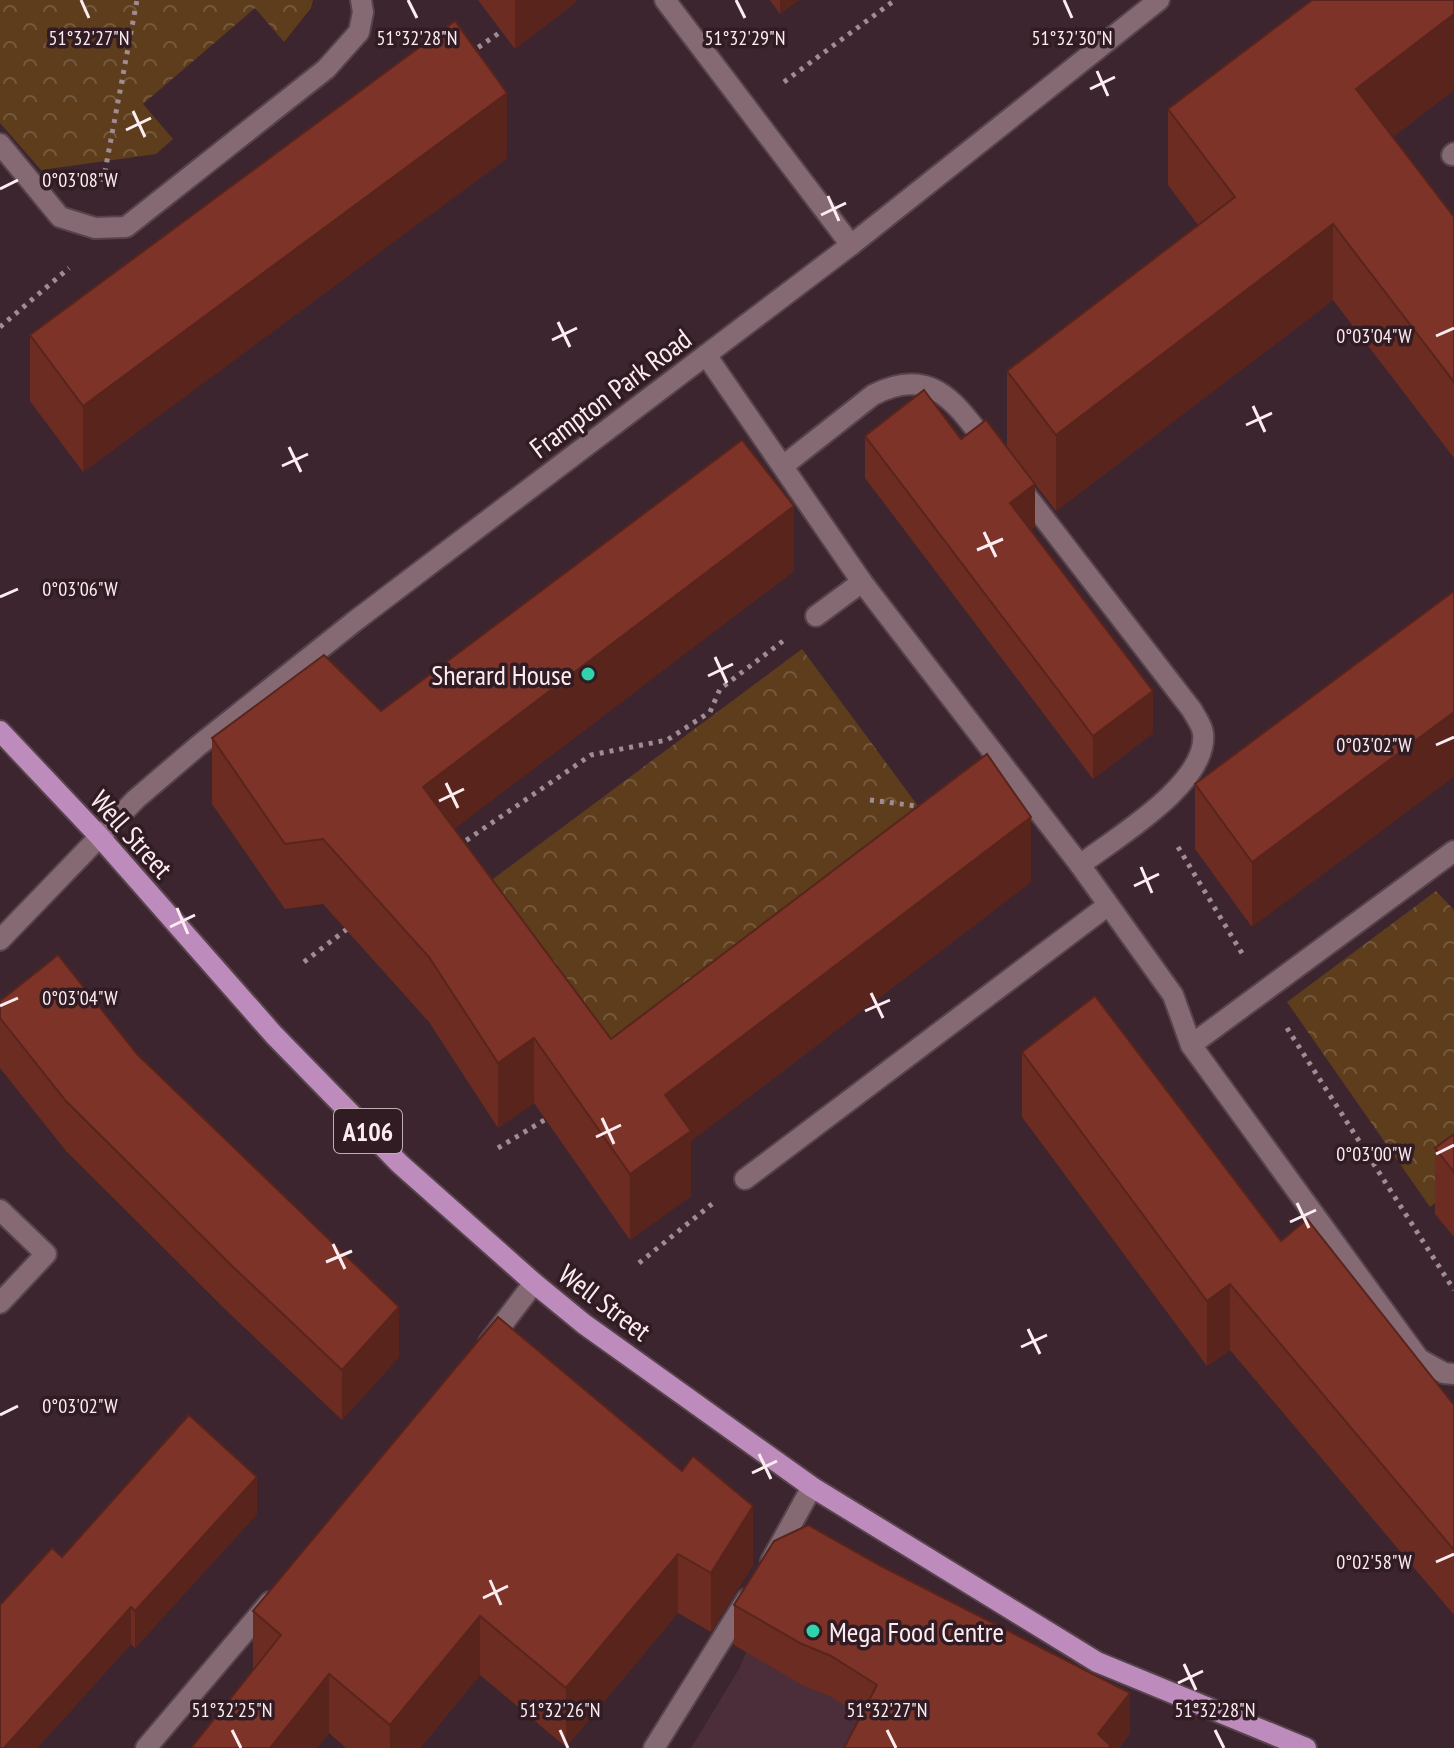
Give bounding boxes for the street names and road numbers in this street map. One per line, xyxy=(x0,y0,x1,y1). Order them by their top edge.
street label: Frampton Park Road xyxy=(522,320,698,466)
street label: Well Street xyxy=(83,782,182,886)
road number: A106 xyxy=(334,1109,402,1153)
street label: Well Street xyxy=(551,1255,659,1349)

